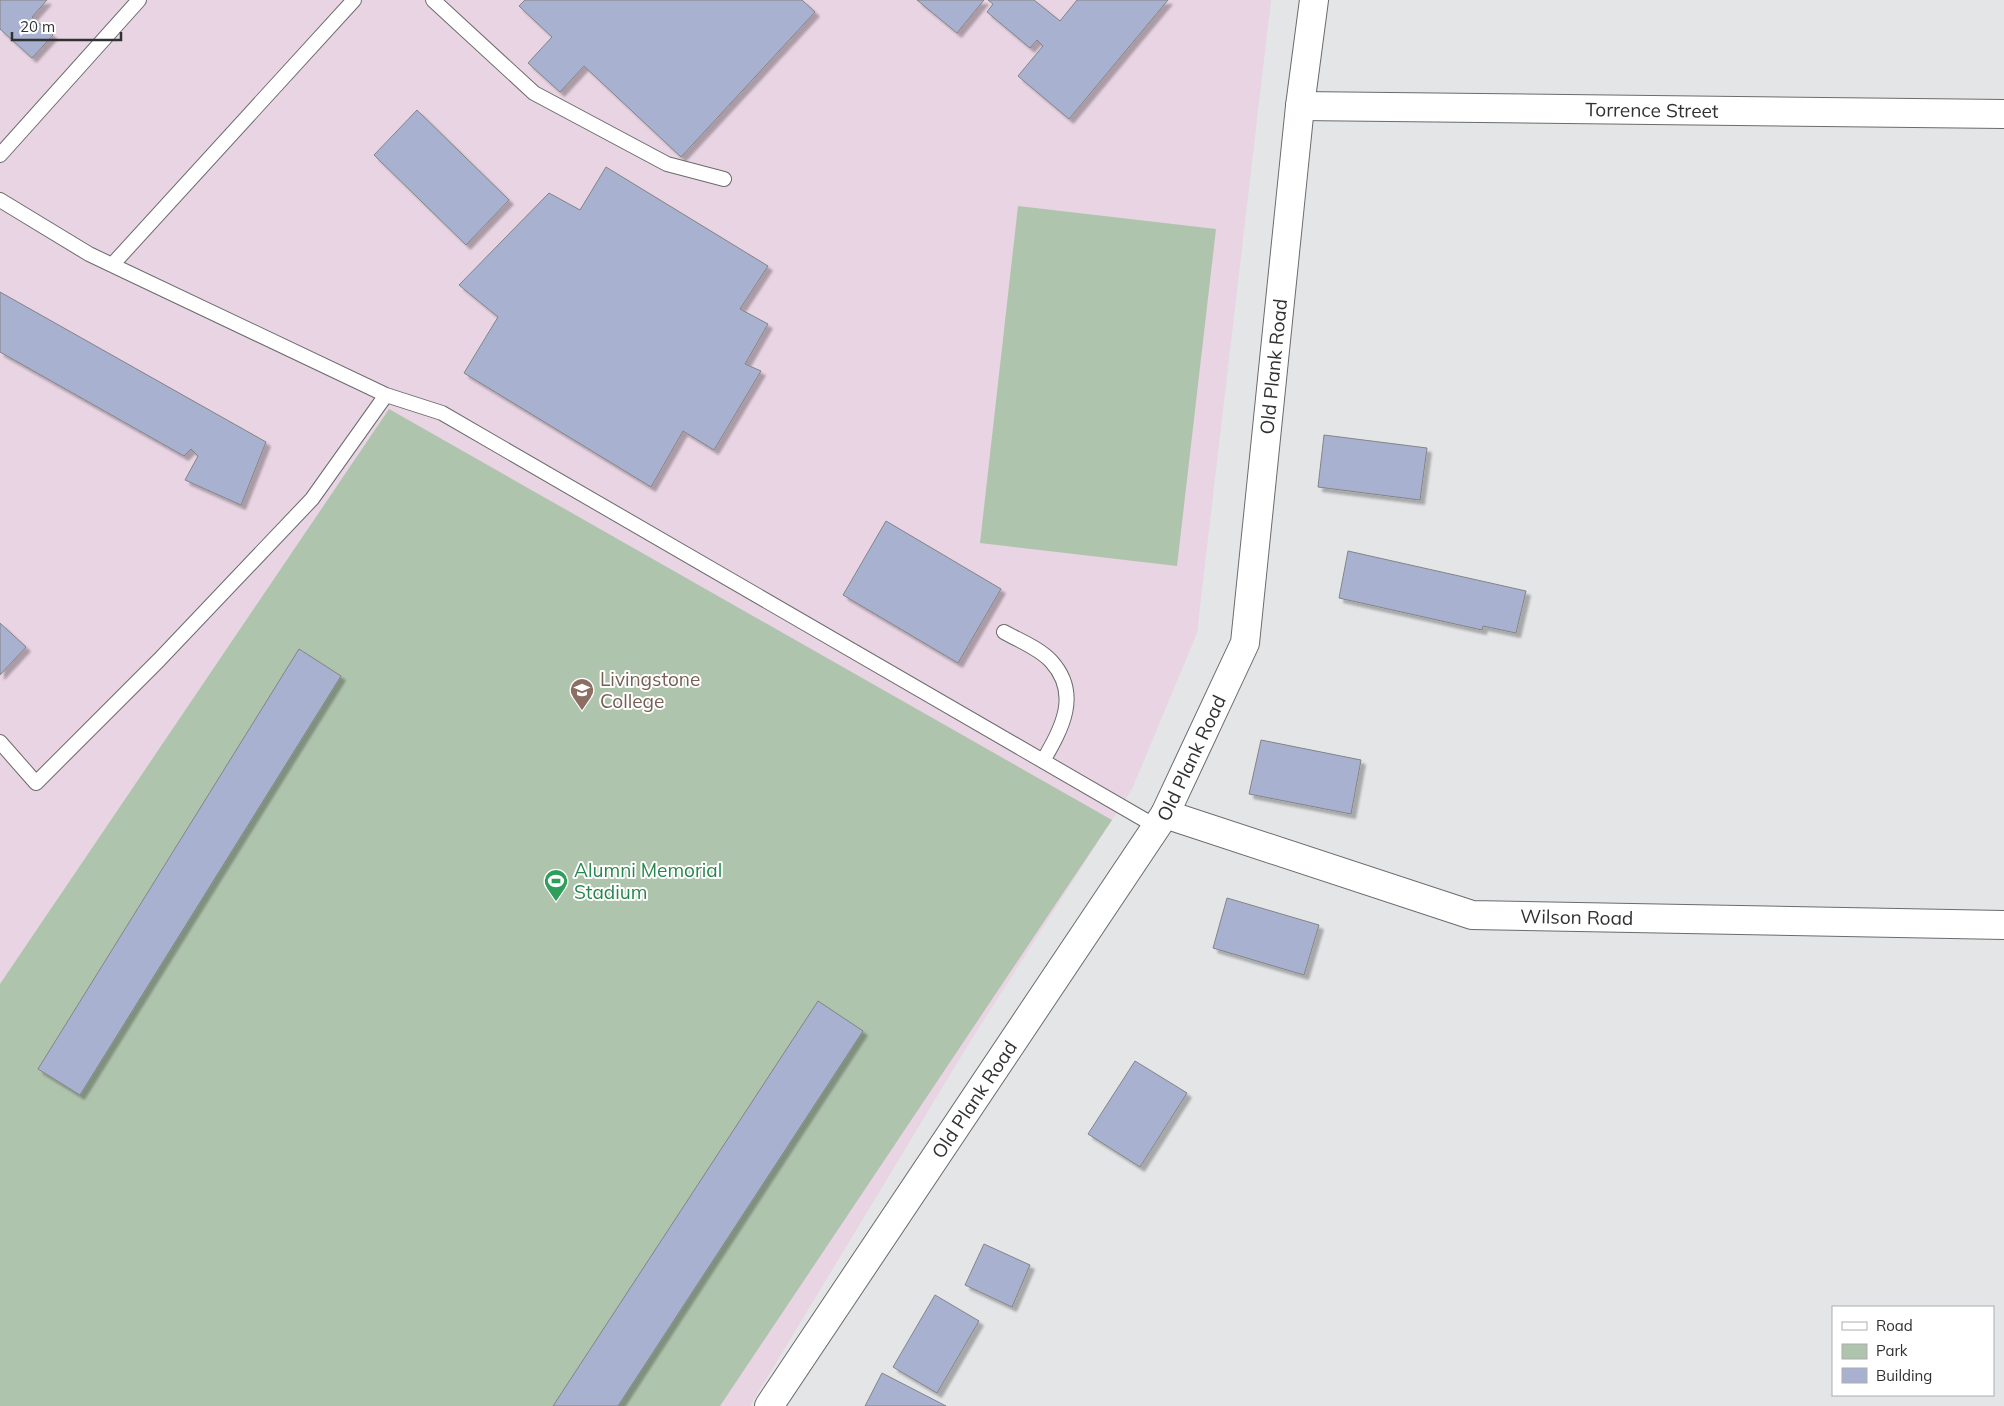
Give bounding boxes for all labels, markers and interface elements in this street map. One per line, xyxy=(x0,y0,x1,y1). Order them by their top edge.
scale bar xyxy=(12,10,121,42)
text: 20 m xyxy=(20,17,55,36)
street label: Torrence Street xyxy=(1585,97,1719,123)
street label: Old Plank Road xyxy=(1254,297,1292,436)
place label: Livingstone College xyxy=(600,667,700,713)
school or university icon: Livingstone College xyxy=(569,677,595,711)
street label: Old Plank Road xyxy=(1151,691,1231,825)
place label: Alumni Memorial Stadium xyxy=(574,858,722,904)
sports icon: Alumni Memorial Stadium xyxy=(543,868,569,902)
street label: Wilson Road xyxy=(1520,904,1634,930)
street label: Old Plank Road xyxy=(926,1036,1022,1163)
legend xyxy=(1832,1306,1994,1396)
text: Road xyxy=(1876,1316,1913,1335)
text: Park xyxy=(1876,1341,1908,1360)
text: Building xyxy=(1876,1366,1932,1385)

